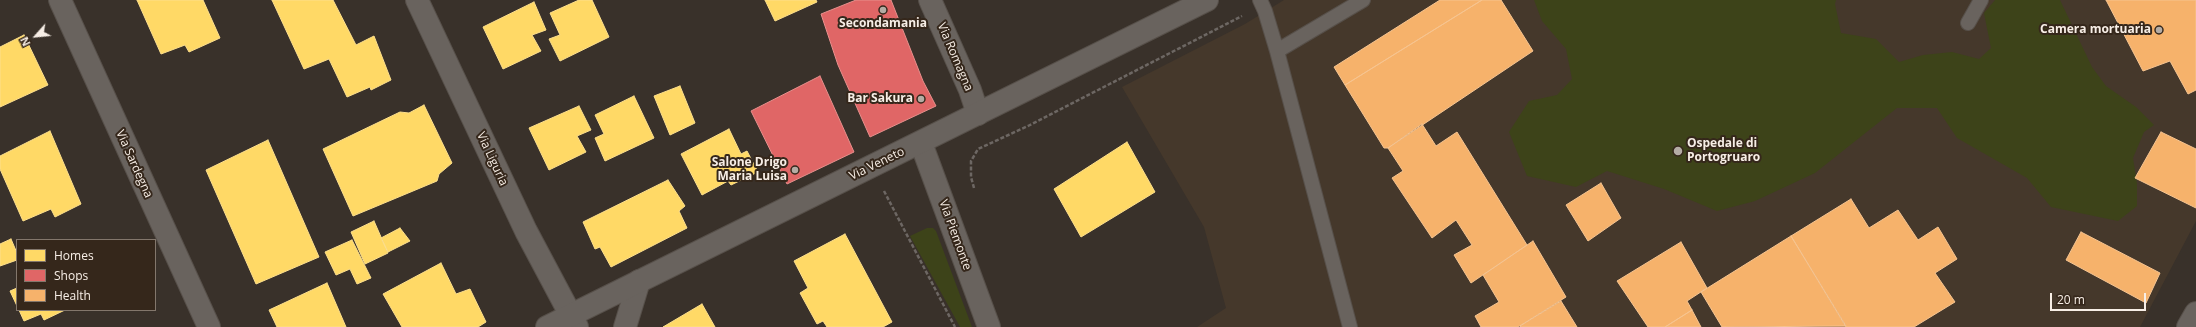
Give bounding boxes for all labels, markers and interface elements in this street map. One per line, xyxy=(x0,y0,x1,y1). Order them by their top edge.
marker: Secondamania xyxy=(878,5,888,15)
north arrow xyxy=(16,16,56,56)
place label: Secondamania xyxy=(839,17,927,31)
street label: Via Romagna xyxy=(934,21,976,93)
place label: Camera mortuaria xyxy=(2040,23,2151,37)
marker: Camera mortuaria xyxy=(2154,25,2164,35)
text: N xyxy=(16,34,34,49)
place label: Bar Sakura xyxy=(847,92,913,106)
marker: Bar Sakura xyxy=(916,94,926,104)
street label: Via Sardegna xyxy=(113,128,155,200)
street label: Via Liguria xyxy=(473,130,511,188)
place label: Ospedale di Portogruaro xyxy=(1687,137,1760,165)
street label: Via Veneto xyxy=(847,144,907,184)
marker: Ospedale di Portogruaro xyxy=(1672,145,1684,157)
place label: Salone Drigo Maria Luisa xyxy=(712,156,787,184)
marker: Salone Drigo Maria Luisa xyxy=(790,165,800,175)
street label: Via Piemonte xyxy=(936,198,974,272)
legend xyxy=(16,239,156,311)
text: Homes xyxy=(54,247,94,264)
text: Shops xyxy=(54,267,88,284)
scale bar xyxy=(2052,285,2148,311)
text: Health xyxy=(54,287,91,304)
text: 20 m xyxy=(2057,291,2085,308)

